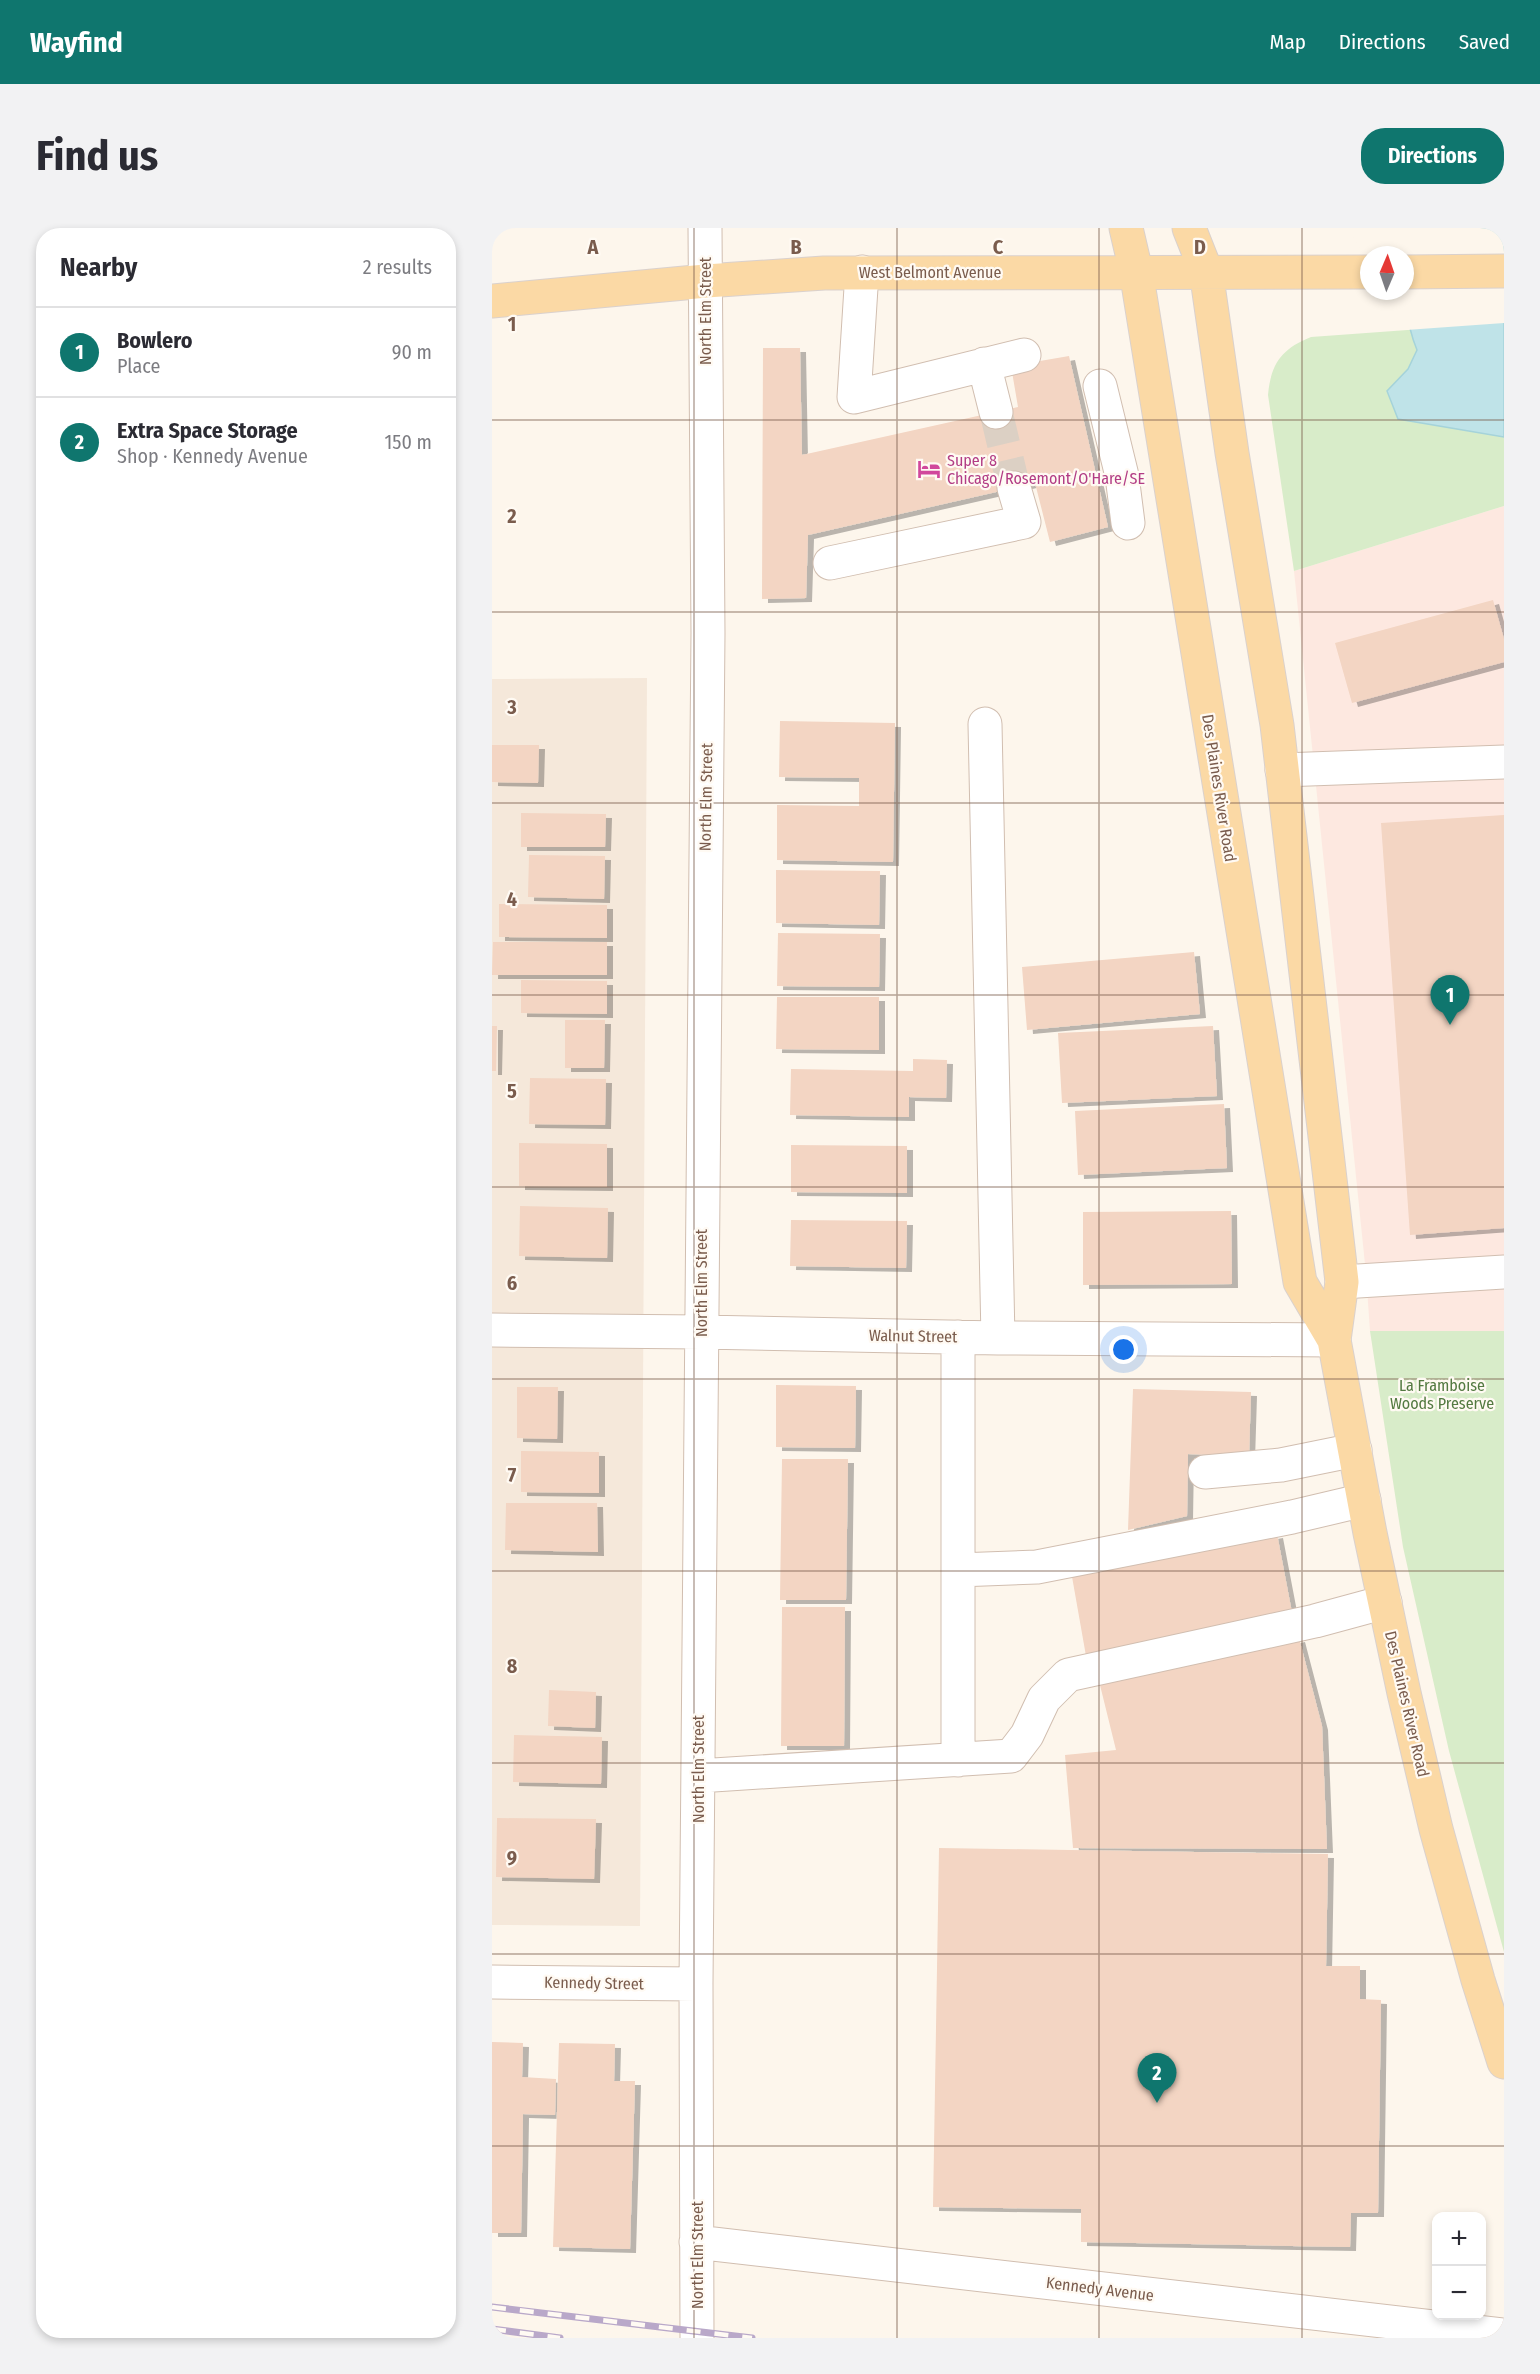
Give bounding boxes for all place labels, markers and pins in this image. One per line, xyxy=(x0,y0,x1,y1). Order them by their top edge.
place label: Super 8 Chicago/Rosemont/O'Hare/SE xyxy=(947,451,1145,488)
hotel icon: Super 8 Chicago/Rosemont/O'Hare/SE xyxy=(916,456,942,482)
pin: 1 xyxy=(1430,976,1470,1025)
pin: 2 xyxy=(1138,2054,1176,2103)

